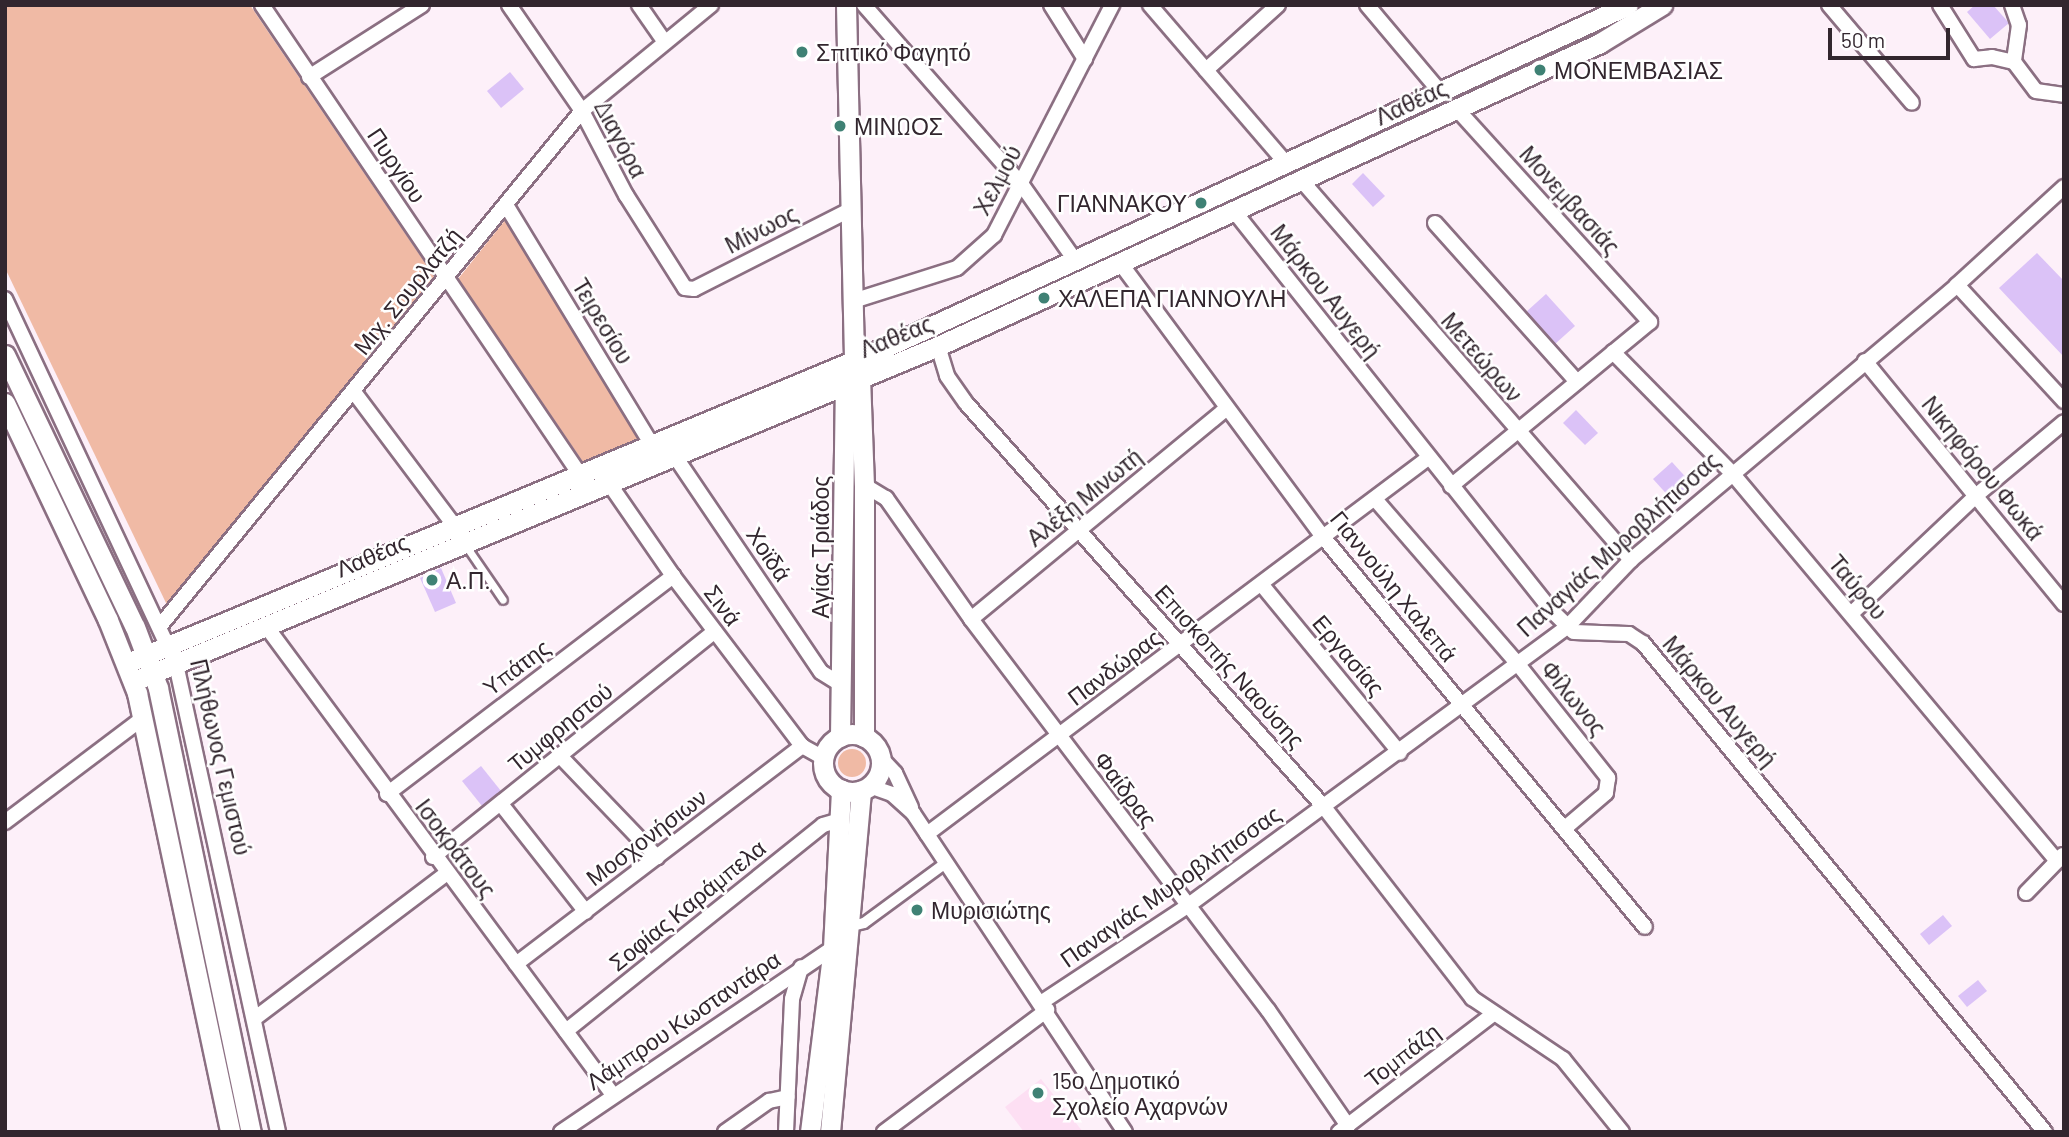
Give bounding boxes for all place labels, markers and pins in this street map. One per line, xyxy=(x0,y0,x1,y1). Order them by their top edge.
place label: Σπιτικό Φαγητό xyxy=(816,38,971,66)
marker: Σπιτικό Φαγητό xyxy=(794,44,810,60)
place label: ΜΟΝΕΜΒΑΣΙΑΣ xyxy=(1554,56,1723,84)
marker: ΜΟΝΕΜΒΑΣΙΑΣ xyxy=(1532,62,1548,78)
place label: ΜΙΝΩΟΣ xyxy=(854,112,943,140)
marker: ΜΙΝΩΟΣ xyxy=(832,118,848,134)
place label: ΓΙΑΝΝΑΚΟΥ xyxy=(1057,189,1187,217)
marker: ΓΙΑΝΝΑΚΟΥ xyxy=(1193,195,1209,211)
place label: ΧΑΛΕΠΑ ΓΙΑΝΝΟΥΛΗ xyxy=(1058,284,1286,312)
marker: ΧΑΛΕΠΑ ΓΙΑΝΝΟΥΛΗ xyxy=(1036,290,1052,306)
place label: Α.Π. xyxy=(446,566,491,594)
marker: Α.Π. xyxy=(424,572,440,588)
place label: Μυρισιώτης xyxy=(931,896,1051,924)
marker: Μυρισιώτης xyxy=(909,902,925,918)
place label: 15ο Δημοτικό Σχολείο Αχαρνών xyxy=(1052,1066,1228,1120)
marker: 15ο Δημοτικό Σχολείο Αχαρνών xyxy=(1030,1085,1046,1101)

